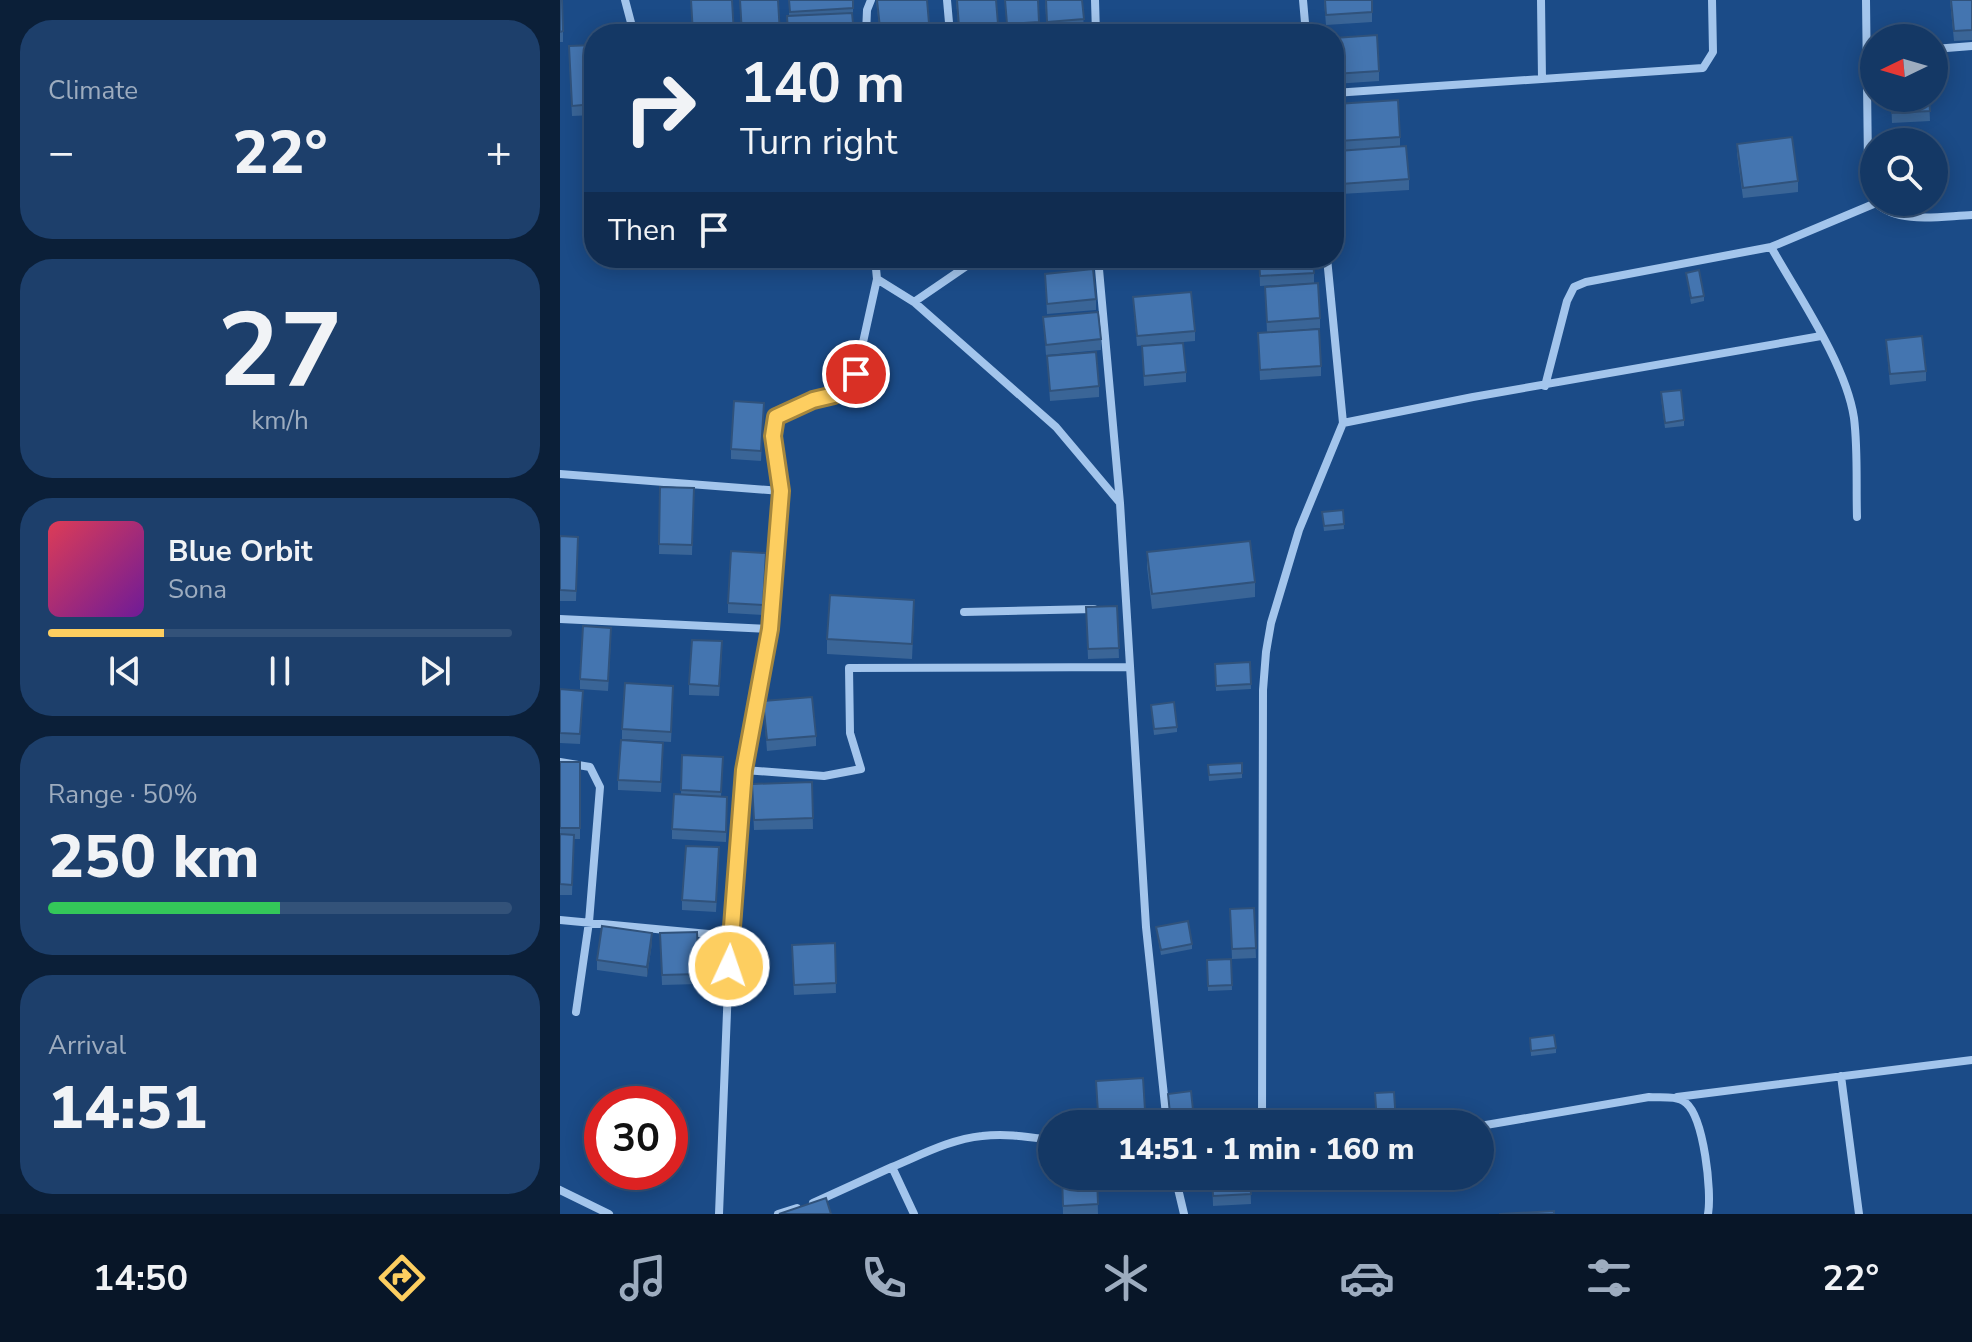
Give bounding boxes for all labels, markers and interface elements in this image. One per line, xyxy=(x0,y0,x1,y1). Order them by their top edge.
north arrow xyxy=(1860,24,1948,112)
map controls xyxy=(1860,24,1948,216)
text: 140 m xyxy=(740,45,905,122)
icon: right xyxy=(608,56,712,160)
text: Climate xyxy=(48,73,138,108)
text: 22° xyxy=(232,112,328,194)
text: Turn right xyxy=(740,118,897,167)
text: − xyxy=(48,123,74,183)
text: + xyxy=(486,123,512,183)
button: search xyxy=(1860,128,1948,216)
icon: arrive xyxy=(692,208,736,252)
text: Then xyxy=(608,210,676,251)
text: 27 xyxy=(218,280,342,422)
pin xyxy=(822,340,890,408)
icon: arrive xyxy=(834,352,878,396)
text: km/h xyxy=(251,403,309,438)
text: Blue Orbit xyxy=(168,531,312,572)
text: Sona xyxy=(168,572,227,607)
icon: previous xyxy=(103,649,147,693)
icon: pause xyxy=(258,649,302,693)
icon: next xyxy=(413,649,457,693)
text: Range · 50% xyxy=(48,777,198,812)
text: 250 km xyxy=(48,816,260,898)
position arrow xyxy=(687,924,771,1008)
text: Arrival xyxy=(48,1028,126,1063)
text: 14:51 xyxy=(48,1067,208,1149)
speed limit sign: 30 xyxy=(584,1086,688,1190)
text: 14:51 · 1 min · 160 m xyxy=(1118,1129,1414,1170)
icon: directions xyxy=(374,1250,430,1306)
icon: music xyxy=(615,1250,671,1306)
icon: phone xyxy=(856,1250,912,1306)
icon: climate xyxy=(1098,1250,1154,1306)
icon: car xyxy=(1339,1250,1395,1306)
icon: filters xyxy=(1581,1250,1637,1306)
text: 14:50 xyxy=(93,1254,188,1303)
text: 22° xyxy=(1822,1254,1879,1303)

